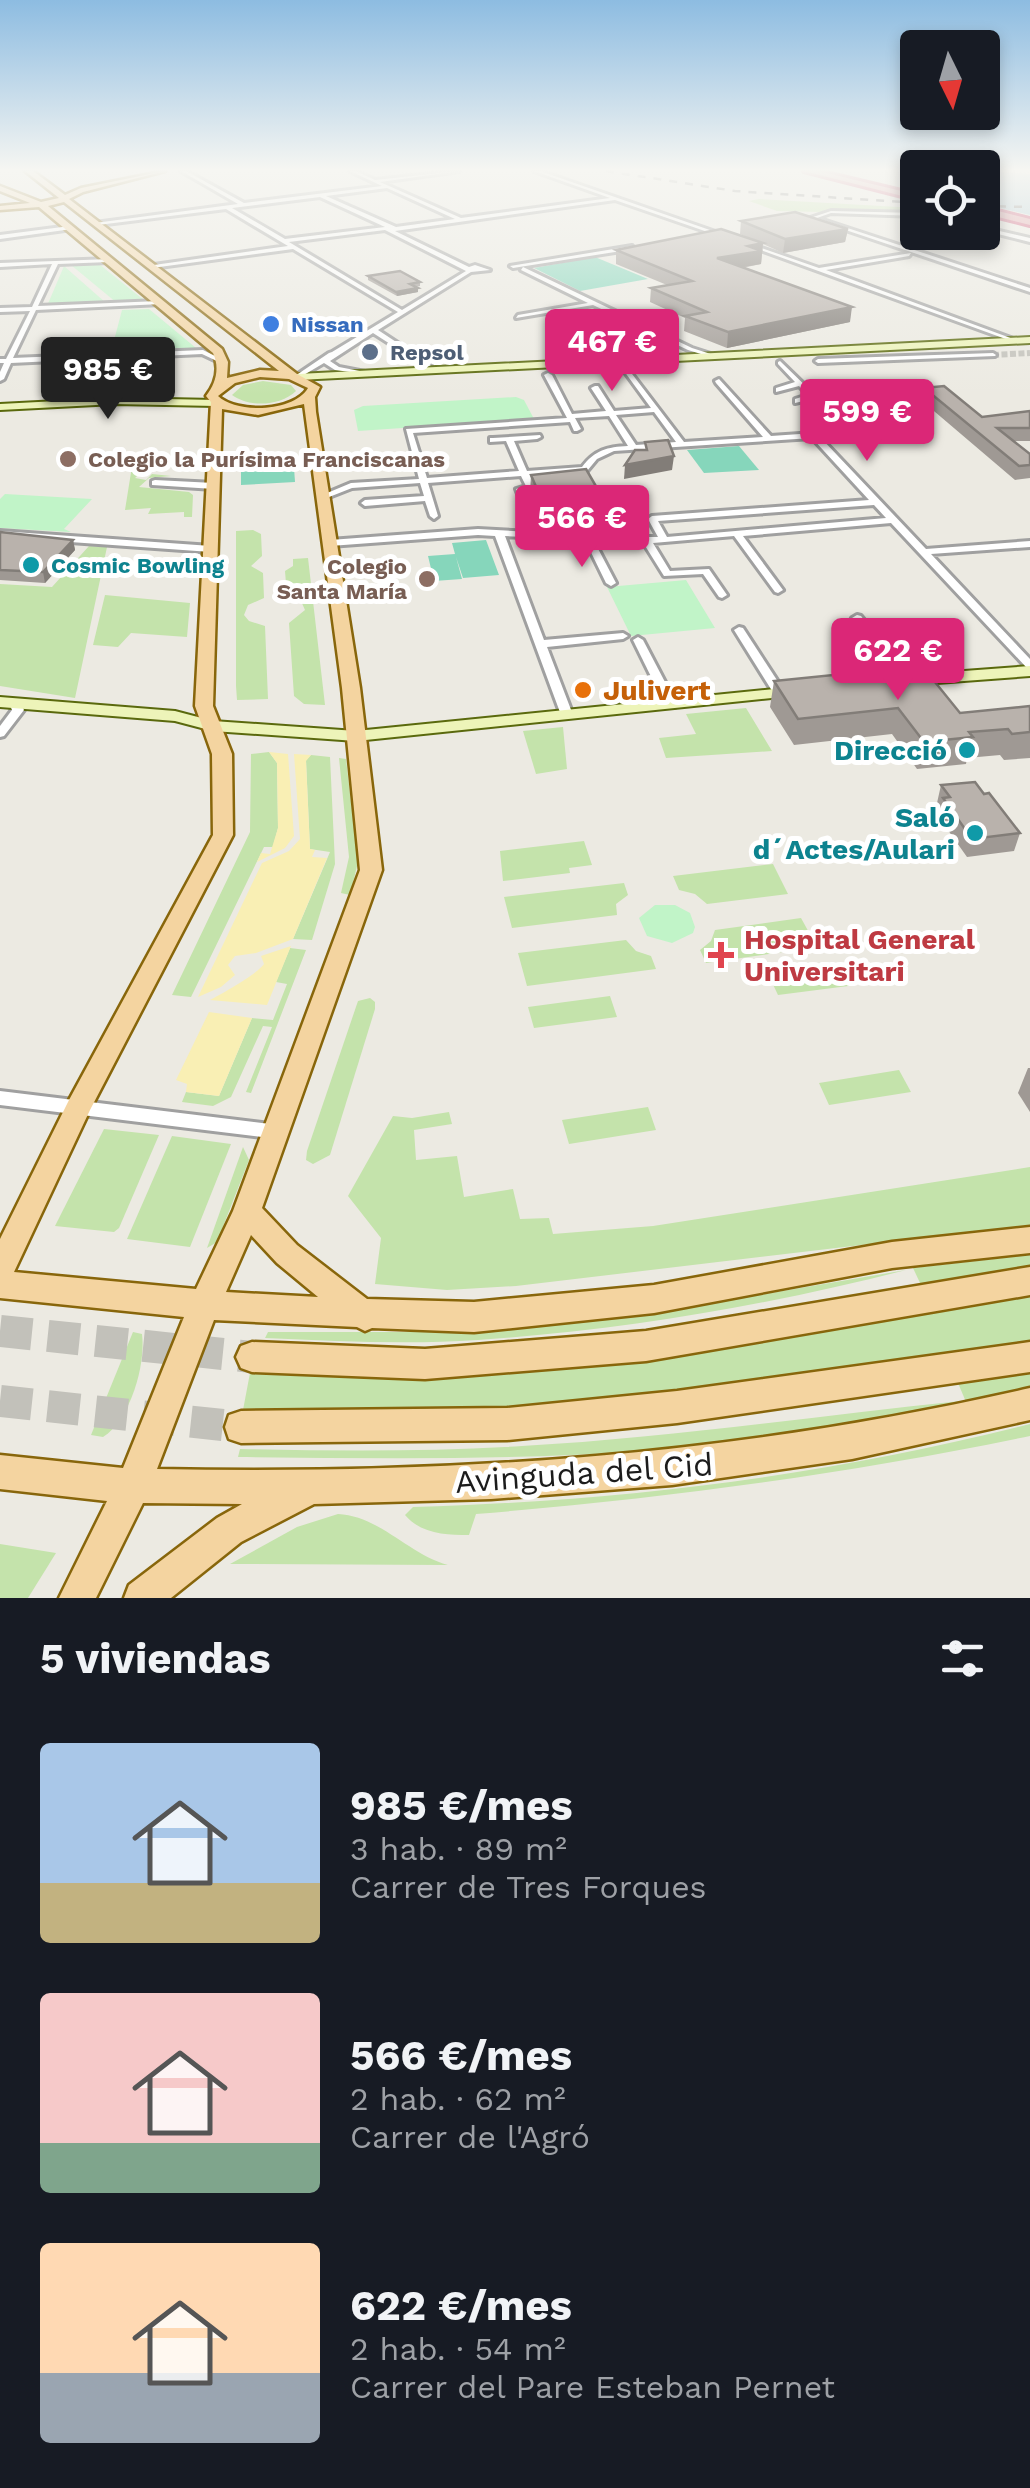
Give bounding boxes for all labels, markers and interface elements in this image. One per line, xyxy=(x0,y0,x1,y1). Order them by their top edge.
north arrow xyxy=(900,30,1000,130)
map controls xyxy=(900,30,1000,250)
button: locate xyxy=(900,150,1000,250)
pin: 467 € xyxy=(542,309,682,394)
place label: Nissan xyxy=(291,312,364,337)
marker: Nissan xyxy=(260,313,282,335)
text: 467 € xyxy=(567,322,657,360)
pin: 985 € xyxy=(38,337,178,422)
place label: Repsol xyxy=(390,340,464,365)
marker: Repsol xyxy=(359,341,381,363)
text: 985 € xyxy=(63,350,153,388)
pin: 599 € xyxy=(797,379,937,464)
text: 599 € xyxy=(822,392,912,430)
place label: Colegio la Purísima Franciscanas xyxy=(88,447,445,472)
marker: Colegio la Purísima Franciscanas xyxy=(57,448,79,470)
pin: 566 € xyxy=(512,485,652,570)
text: 566 € xyxy=(537,498,627,536)
place label: Cosmic Bowling xyxy=(51,553,225,578)
marker: Cosmic Bowling xyxy=(20,554,42,576)
place label: Colegio Santa María xyxy=(277,554,407,604)
marker: Colegio Santa María xyxy=(416,568,438,590)
pin: 622 € xyxy=(828,618,968,703)
text: 622 € xyxy=(853,631,943,669)
place label: Julivert xyxy=(603,674,710,707)
marker: Julivert xyxy=(572,679,594,701)
place label: Direcció xyxy=(834,734,947,767)
marker: Direcció xyxy=(956,739,978,761)
place label: Saló d´Actes/Aulari xyxy=(753,801,955,866)
marker: Saló d´Actes/Aulari xyxy=(964,822,986,844)
place label: Hospital General Universitari xyxy=(744,923,976,988)
marker: Hospital General Universitari xyxy=(708,942,734,968)
street label: Avinguda del Cid xyxy=(454,1445,714,1501)
icon: filters xyxy=(935,1631,990,1686)
text: 5 viviendas xyxy=(40,1634,271,1683)
text: 985 €/mes xyxy=(350,1781,573,1830)
icon: home xyxy=(120,1783,240,1903)
text: 3 hab. · 89 m² xyxy=(350,1830,567,1868)
text: Carrer de Tres Forques xyxy=(350,1868,706,1906)
text: 566 €/mes xyxy=(350,2031,572,2080)
icon: home xyxy=(120,2033,240,2153)
text: 2 hab. · 62 m² xyxy=(350,2080,566,2118)
text: Carrer de l'Agró xyxy=(350,2118,590,2156)
text: 622 €/mes xyxy=(350,2281,572,2330)
icon: home xyxy=(120,2283,240,2403)
text: 2 hab. · 54 m² xyxy=(350,2330,566,2368)
text: Carrer del Pare Esteban Pernet xyxy=(350,2368,835,2406)

